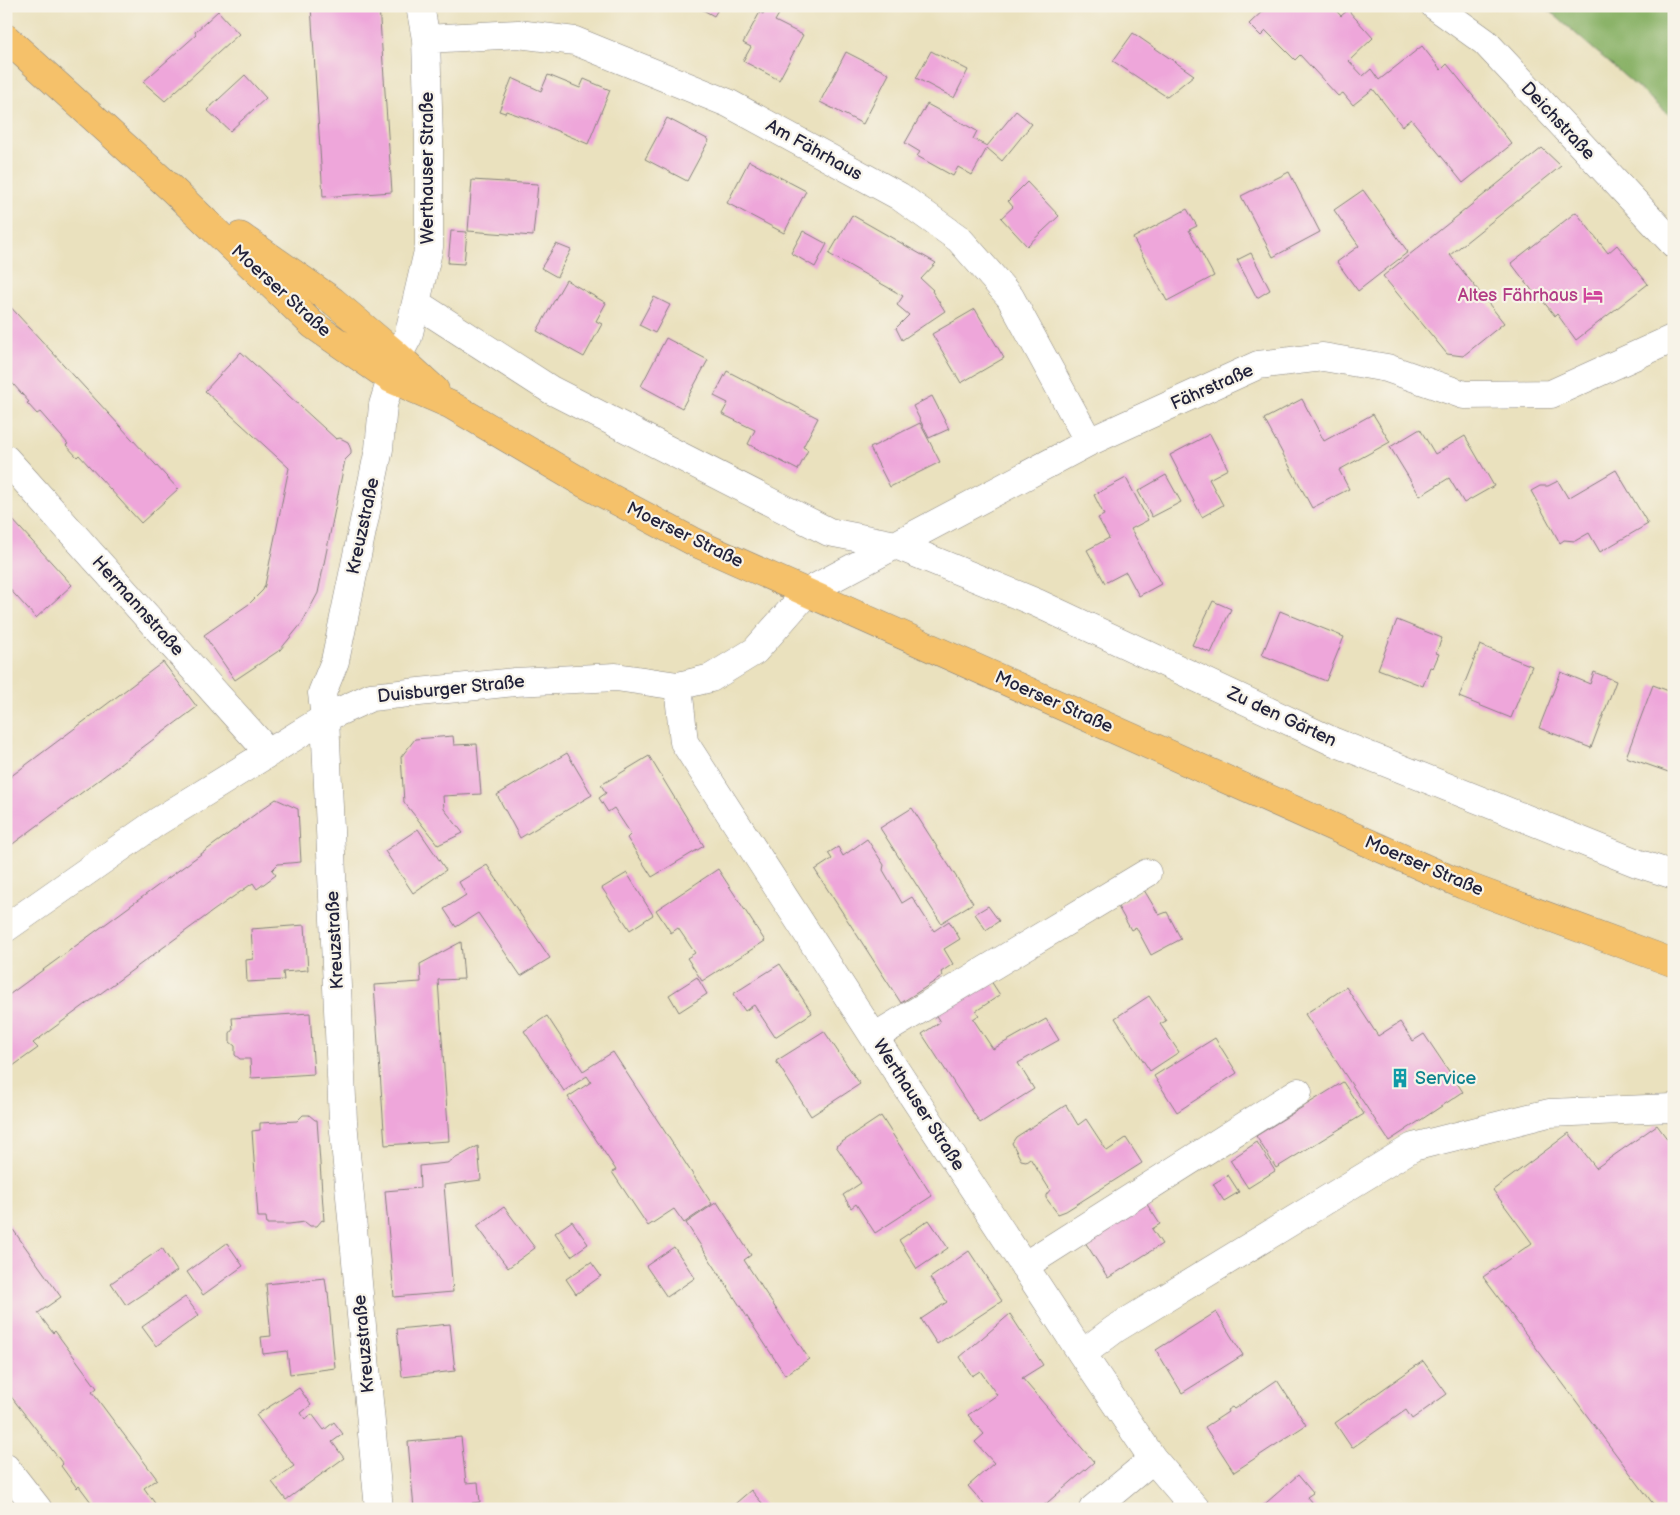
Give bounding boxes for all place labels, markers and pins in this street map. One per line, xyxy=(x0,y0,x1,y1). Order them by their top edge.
hotel icon: Altes Fährhaus xyxy=(1582,284,1604,306)
place label: Altes Fährhaus xyxy=(1458,285,1578,306)
building icon: Service xyxy=(1389,1067,1411,1089)
place label: Service xyxy=(1415,1068,1476,1089)

